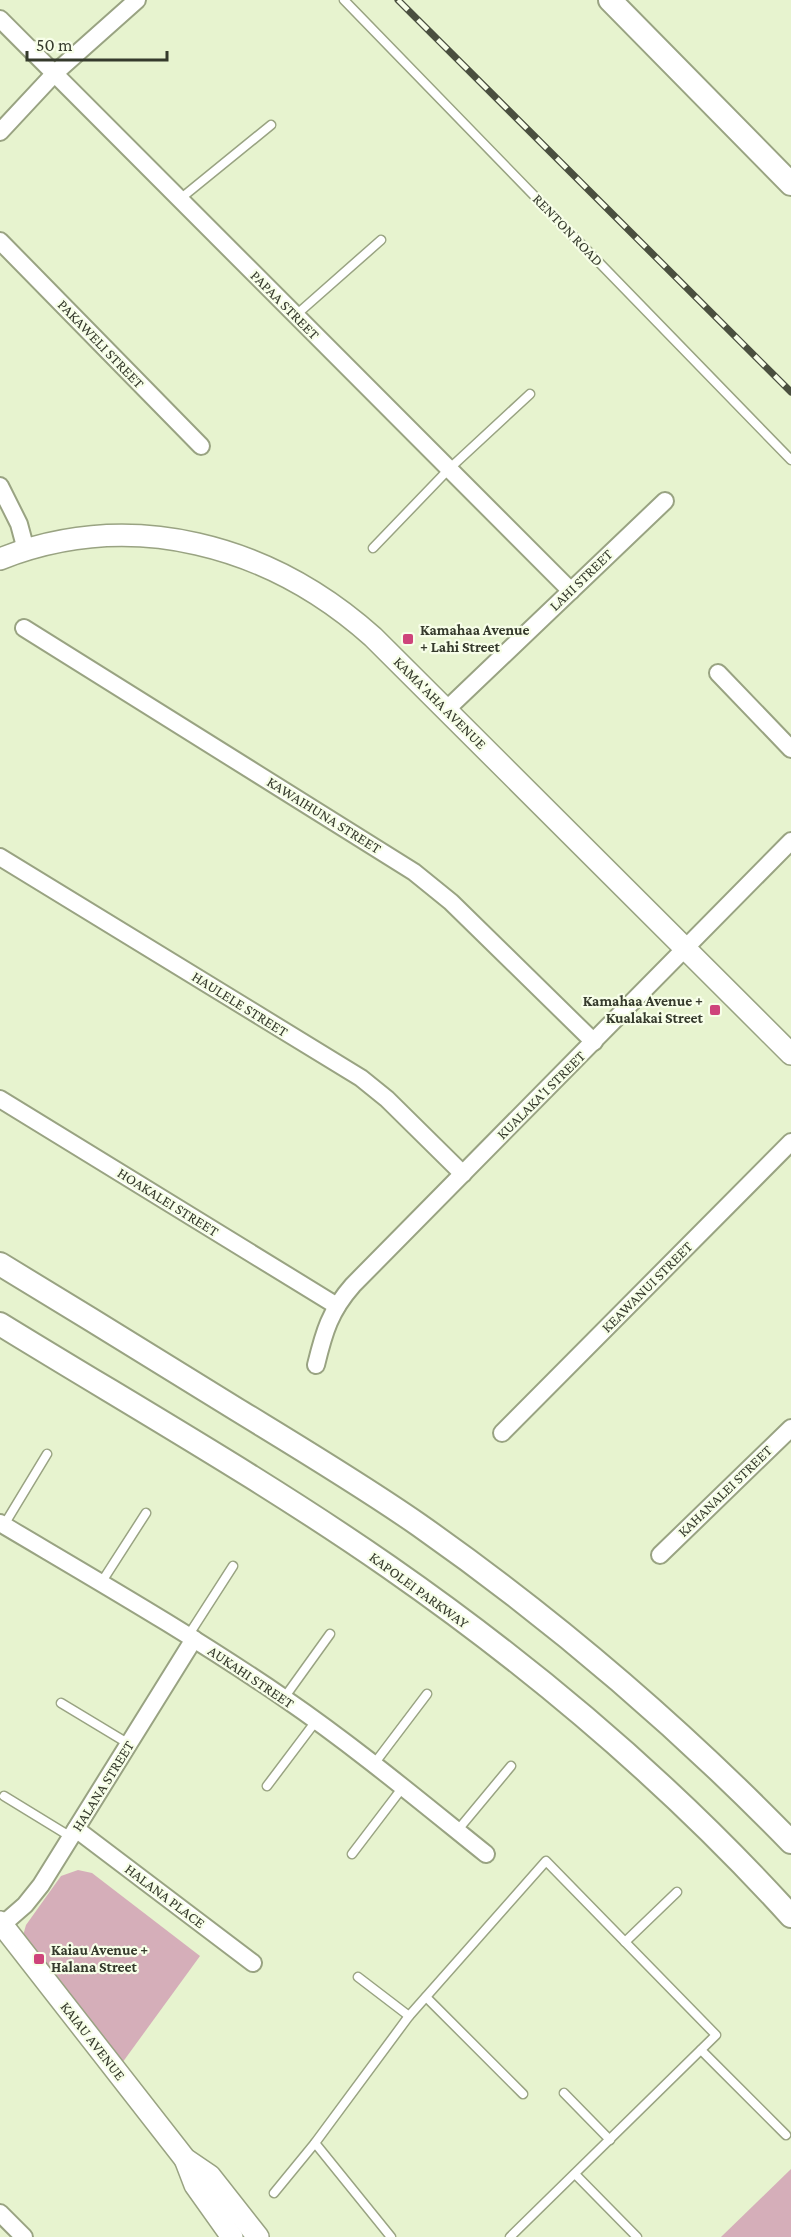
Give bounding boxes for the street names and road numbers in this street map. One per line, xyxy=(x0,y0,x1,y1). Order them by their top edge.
street label: RENTON ROAD xyxy=(530,191,606,269)
street label: PAPAA STREET xyxy=(247,267,323,343)
street label: PAKAWELI STREET xyxy=(55,296,147,392)
street label: LAHI STREET xyxy=(546,546,616,614)
street label: KAMA'AHA AVENUE xyxy=(391,654,489,752)
street label: KAWAIHUNA STREET xyxy=(264,773,384,857)
street label: HAULELE STREET xyxy=(189,968,291,1040)
street label: KUALAKA'I STREET xyxy=(494,1048,588,1142)
street label: HOAKALEI STREET xyxy=(115,1164,221,1240)
street label: KEAWANUI STREET xyxy=(598,1238,696,1336)
street label: KAHANALEI STREET xyxy=(675,1442,775,1540)
street label: KAPOLEI PARKWAY xyxy=(366,1549,472,1631)
street label: AUKAHI STREET xyxy=(205,1642,297,1712)
street label: HALANA STREET xyxy=(69,1738,137,1834)
street label: HALANA PLACE xyxy=(122,1861,208,1931)
street label: KAIAU AVENUE xyxy=(57,1999,129,2083)

